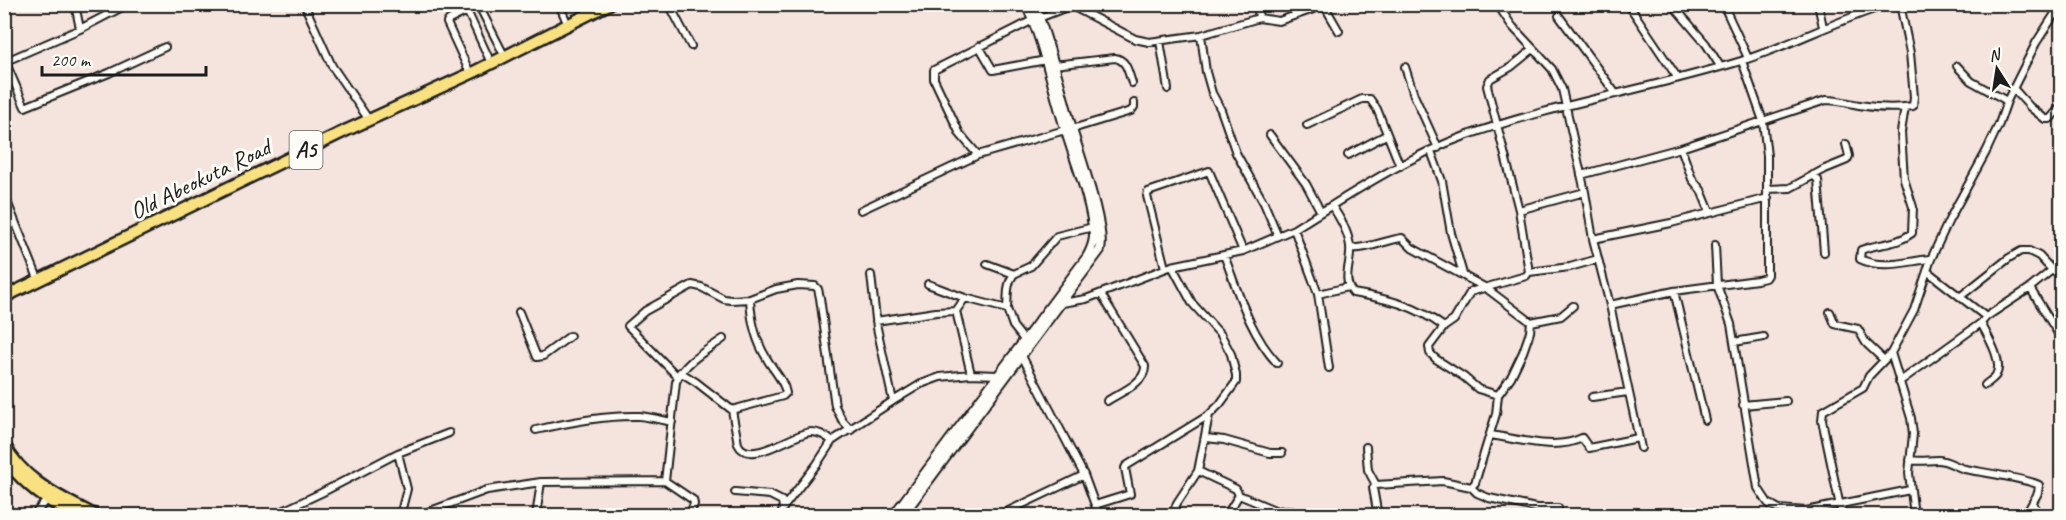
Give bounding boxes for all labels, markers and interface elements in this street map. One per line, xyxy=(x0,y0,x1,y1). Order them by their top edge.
scale bar xyxy=(42,39,206,77)
north arrow xyxy=(1967,39,2027,99)
text: N xyxy=(1987,44,2004,66)
text: 200 m xyxy=(51,49,92,71)
street label: Old Abeokuta Road xyxy=(125,130,278,226)
road number: A5 xyxy=(290,131,322,169)

